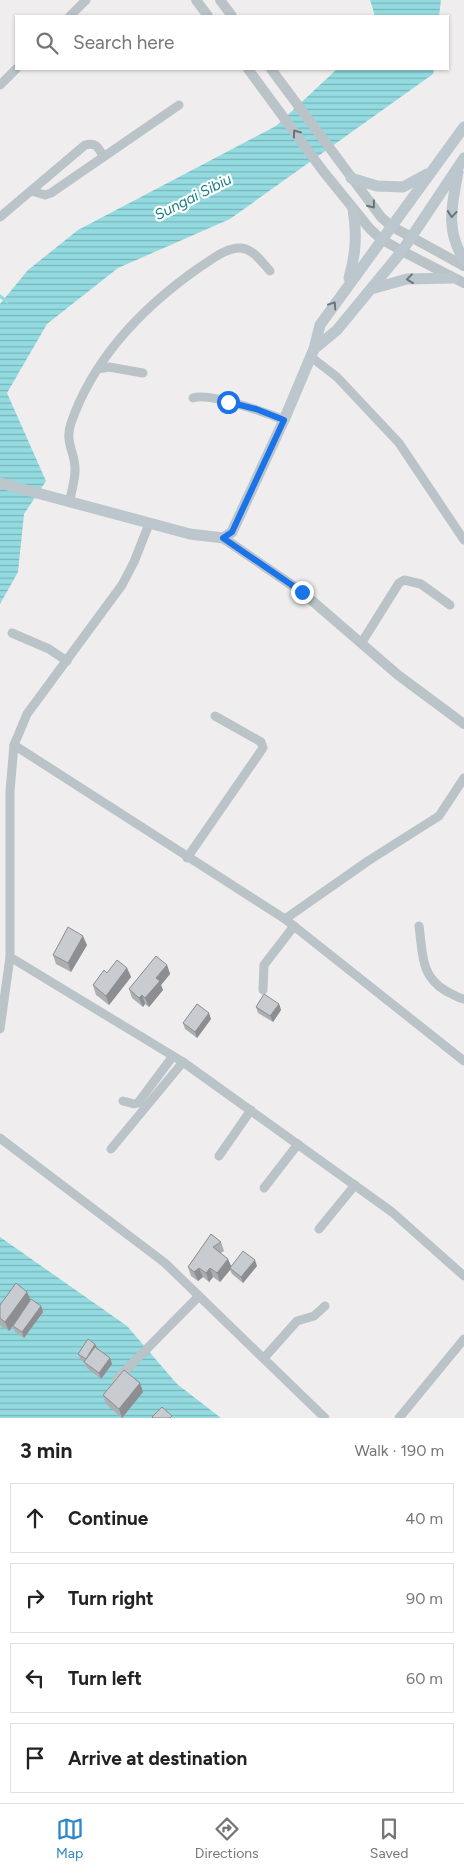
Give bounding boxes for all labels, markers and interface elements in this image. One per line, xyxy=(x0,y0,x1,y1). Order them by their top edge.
search box xyxy=(15,15,449,70)
icon: search xyxy=(33,29,61,57)
text: Search here xyxy=(73,31,175,54)
one-way arrow xyxy=(293,129,302,139)
water label: Sungai Sibiu xyxy=(151,170,235,224)
one-way arrow xyxy=(366,199,374,208)
one-way arrow xyxy=(447,210,458,218)
one-way arrow xyxy=(406,273,414,284)
one-way arrow xyxy=(327,301,336,311)
route start xyxy=(217,391,240,414)
route end xyxy=(291,581,314,604)
text: 3 min xyxy=(20,1438,72,1463)
text: Walk · 190 m xyxy=(354,1441,444,1460)
icon: ahead xyxy=(21,1504,49,1532)
text: Continue xyxy=(68,1507,148,1530)
text: 40 m xyxy=(405,1509,443,1528)
icon: right xyxy=(21,1584,49,1612)
text: Turn right xyxy=(68,1587,154,1610)
text: 90 m xyxy=(406,1589,443,1608)
icon: left xyxy=(21,1664,49,1692)
text: Turn left xyxy=(68,1667,142,1690)
text: 60 m xyxy=(406,1669,443,1688)
icon: arrive xyxy=(21,1744,49,1772)
text: Arrive at destination xyxy=(68,1747,247,1770)
tab: Map xyxy=(56,1815,84,1862)
tab: Directions xyxy=(195,1815,259,1862)
tab: Saved xyxy=(370,1815,408,1862)

